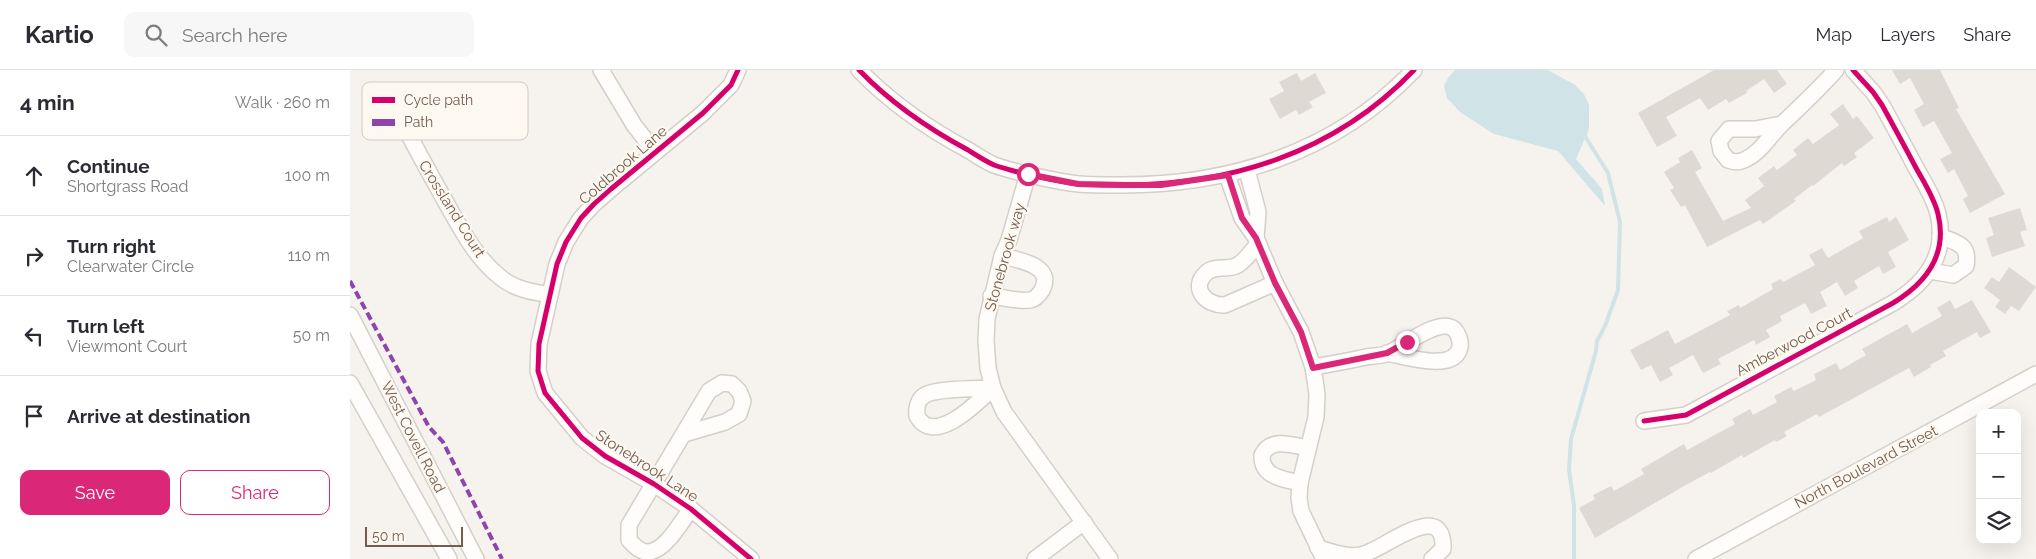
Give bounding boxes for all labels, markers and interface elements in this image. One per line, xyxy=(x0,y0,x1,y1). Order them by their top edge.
search box xyxy=(124,12,474,57)
text: Kartio xyxy=(25,20,94,49)
icon: search xyxy=(142,21,170,49)
text: Search here xyxy=(182,24,287,46)
text: Map xyxy=(1816,24,1852,45)
text: Layers xyxy=(1880,24,1935,45)
text: Share xyxy=(1963,24,2011,45)
legend xyxy=(362,82,528,140)
text: 4 min xyxy=(20,90,75,115)
text: Cycle path xyxy=(404,92,473,108)
text: Walk · 260 m xyxy=(235,93,330,112)
text: Path xyxy=(404,114,433,130)
street label: Coldbrook Lane xyxy=(575,122,671,208)
text: Continue xyxy=(67,155,150,177)
street label: Crossland Court xyxy=(415,157,489,261)
icon: ahead xyxy=(20,162,48,190)
route start xyxy=(1017,163,1040,186)
text: 100 m xyxy=(285,166,330,185)
text: Shortgrass Road xyxy=(67,177,189,196)
street label: Stonebrook way xyxy=(981,201,1029,313)
text: Turn right xyxy=(67,235,156,257)
icon: right xyxy=(20,242,48,270)
text: 110 m xyxy=(288,246,330,265)
text: Clearwater Circle xyxy=(67,257,194,276)
street label: Amberwood Court xyxy=(1733,304,1855,380)
text: Turn left xyxy=(67,315,144,337)
icon: left xyxy=(20,322,48,350)
text: 50 m xyxy=(293,326,330,345)
route end xyxy=(1396,331,1419,354)
text: Viewmont Court xyxy=(67,337,187,356)
street label: West Covell Road xyxy=(377,378,449,496)
icon: arrive xyxy=(20,402,48,430)
text: Arrive at destination xyxy=(67,405,251,427)
map controls xyxy=(1976,409,2021,544)
button: + xyxy=(1976,409,2021,454)
street label: North Boulevard Street xyxy=(1791,422,1941,512)
street label: Stonebrook Lane xyxy=(592,426,702,506)
button: − xyxy=(1976,454,2021,499)
button: Save xyxy=(20,470,170,515)
button: Share xyxy=(180,470,330,515)
button: layers xyxy=(1976,499,2021,544)
scale bar xyxy=(365,524,462,547)
text: 50 m xyxy=(372,528,405,544)

